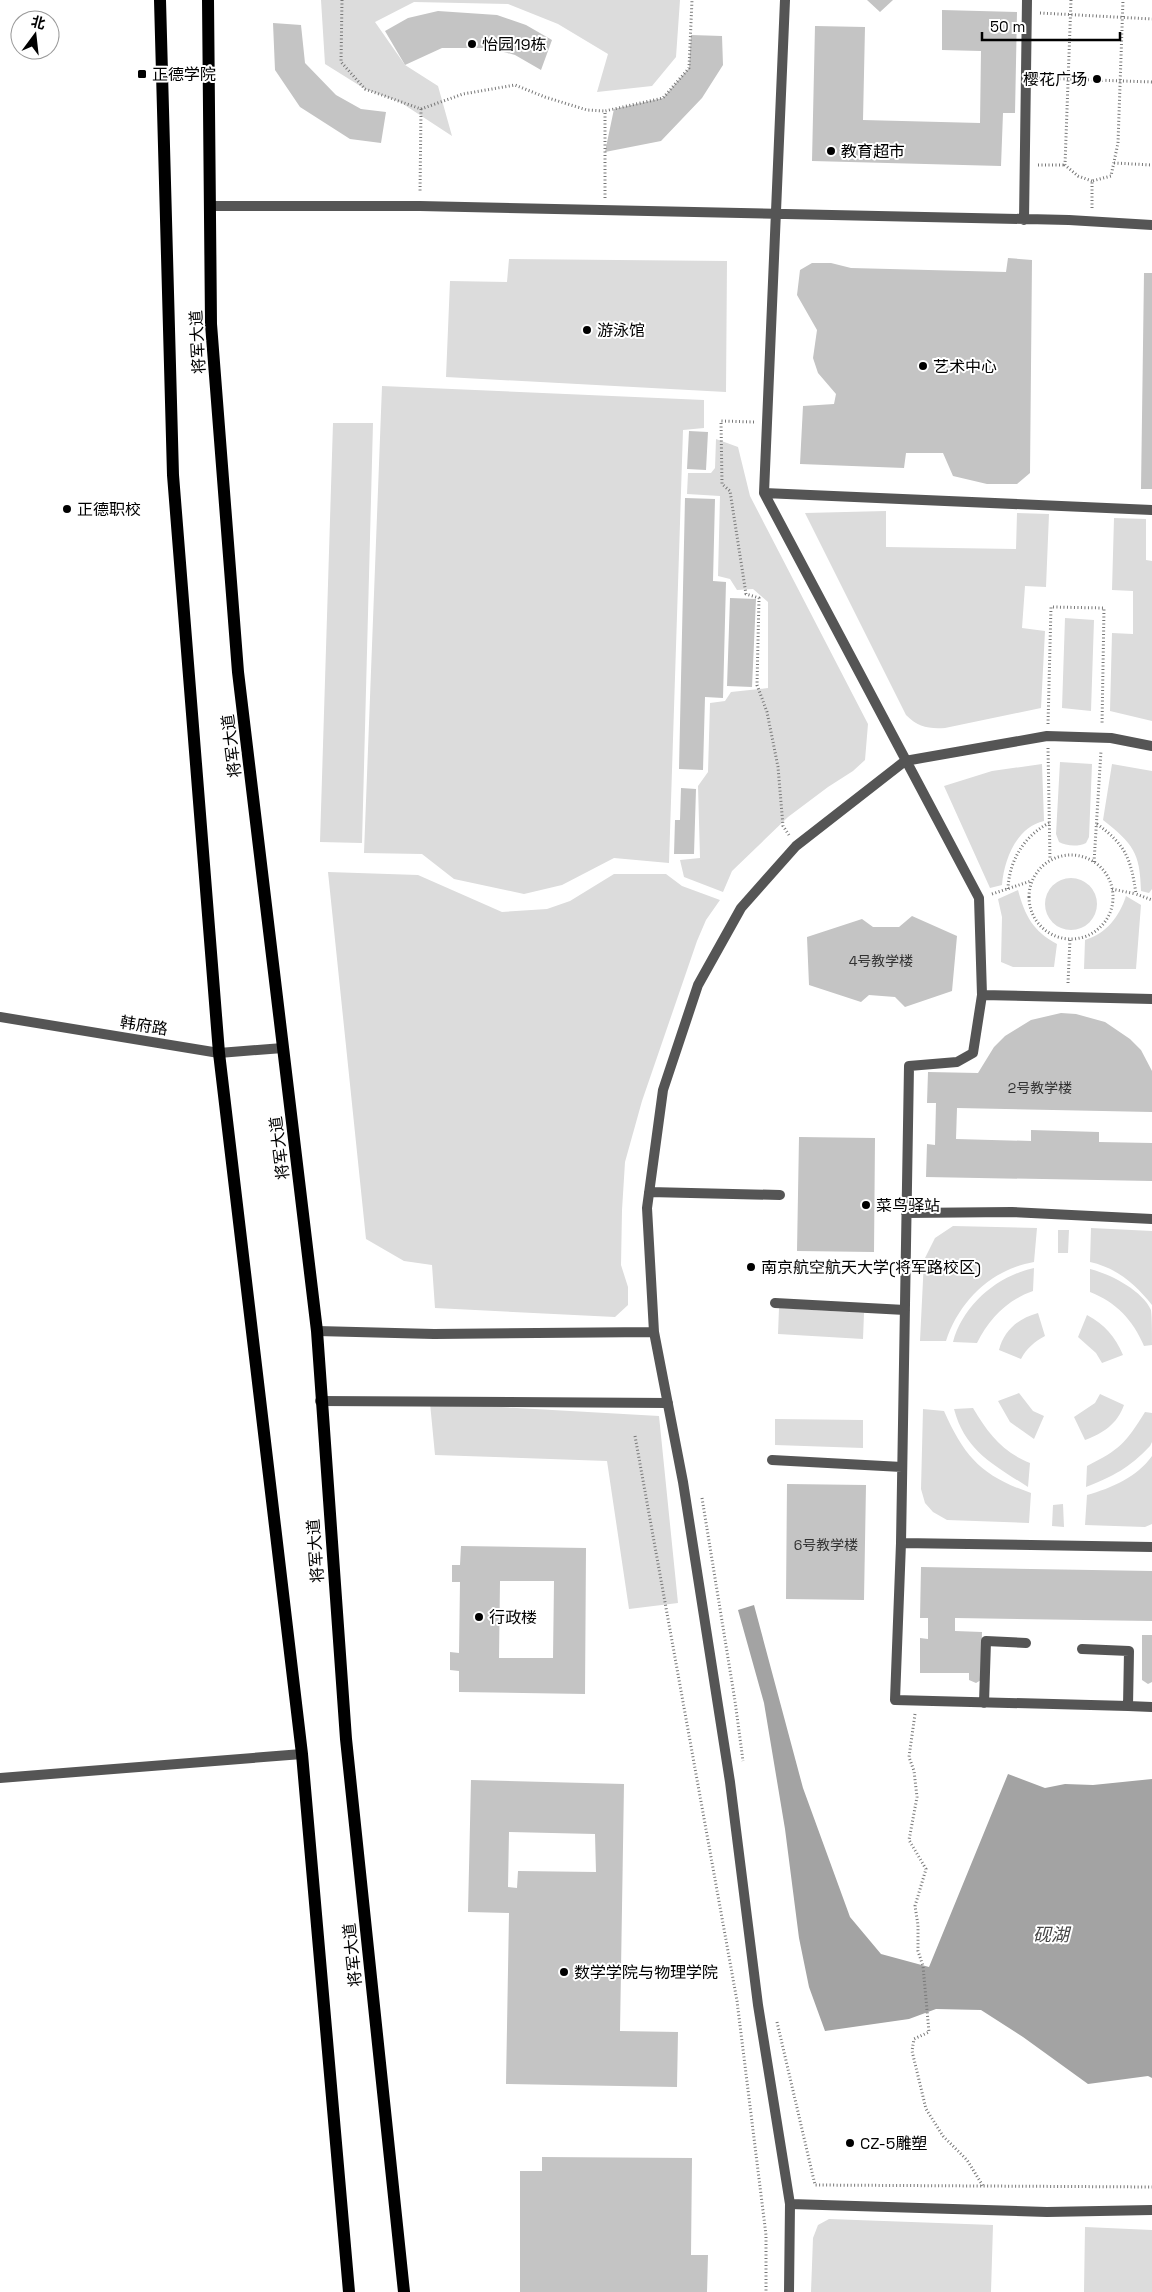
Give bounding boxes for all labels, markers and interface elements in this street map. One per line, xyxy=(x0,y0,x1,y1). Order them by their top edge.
north arrow xyxy=(10,10,60,60)
scale bar xyxy=(982,10,1120,42)
text: 北 xyxy=(29,12,47,33)
text: 50 m xyxy=(990,17,1025,36)
place label: 怡园19栋 xyxy=(482,34,546,55)
marker: 怡园19栋 xyxy=(466,38,478,50)
place label: 正德学院 xyxy=(152,64,216,85)
marker: 正德学院 xyxy=(136,68,148,80)
place label: 樱花广场 xyxy=(1023,69,1087,90)
marker: 樱花广场 xyxy=(1091,73,1103,85)
place label: 教育超市 xyxy=(841,141,905,162)
marker: 教育超市 xyxy=(825,145,837,157)
street label: 将军大道 xyxy=(185,309,210,374)
place label: 游泳馆 xyxy=(597,320,645,341)
marker: 游泳馆 xyxy=(581,324,593,336)
place label: 艺术中心 xyxy=(933,356,997,377)
marker: 艺术中心 xyxy=(917,360,929,372)
place label: 正德职校 xyxy=(77,499,141,520)
marker: 正德职校 xyxy=(61,503,73,515)
street label: 将军大道 xyxy=(217,713,246,779)
house number: 4号教学楼 xyxy=(849,952,913,970)
street label: 韩府路 xyxy=(119,1011,169,1040)
house number: 2号教学楼 xyxy=(1008,1079,1072,1097)
street label: 将军大道 xyxy=(265,1115,294,1181)
place label: 菜鸟驿站 xyxy=(876,1195,940,1216)
marker: 菜鸟驿站 xyxy=(860,1199,872,1211)
place label: 南京航空航天大学(将军路校区) xyxy=(761,1257,981,1278)
marker: 南京航空航天大学(将军路校区) xyxy=(745,1261,757,1273)
street label: 将军大道 xyxy=(303,1518,328,1584)
house number: 6号教学楼 xyxy=(794,1536,858,1554)
place label: 行政楼 xyxy=(489,1607,537,1628)
marker: 行政楼 xyxy=(473,1611,485,1623)
street label: 将军大道 xyxy=(339,1922,366,1988)
water label: 砚湖 xyxy=(1033,1923,1072,1946)
place label: 数学学院与物理学院 xyxy=(574,1962,718,1983)
marker: 数学学院与物理学院 xyxy=(558,1966,570,1978)
place label: CZ-5雕塑 xyxy=(860,2133,927,2154)
marker: CZ-5雕塑 xyxy=(844,2137,856,2149)

